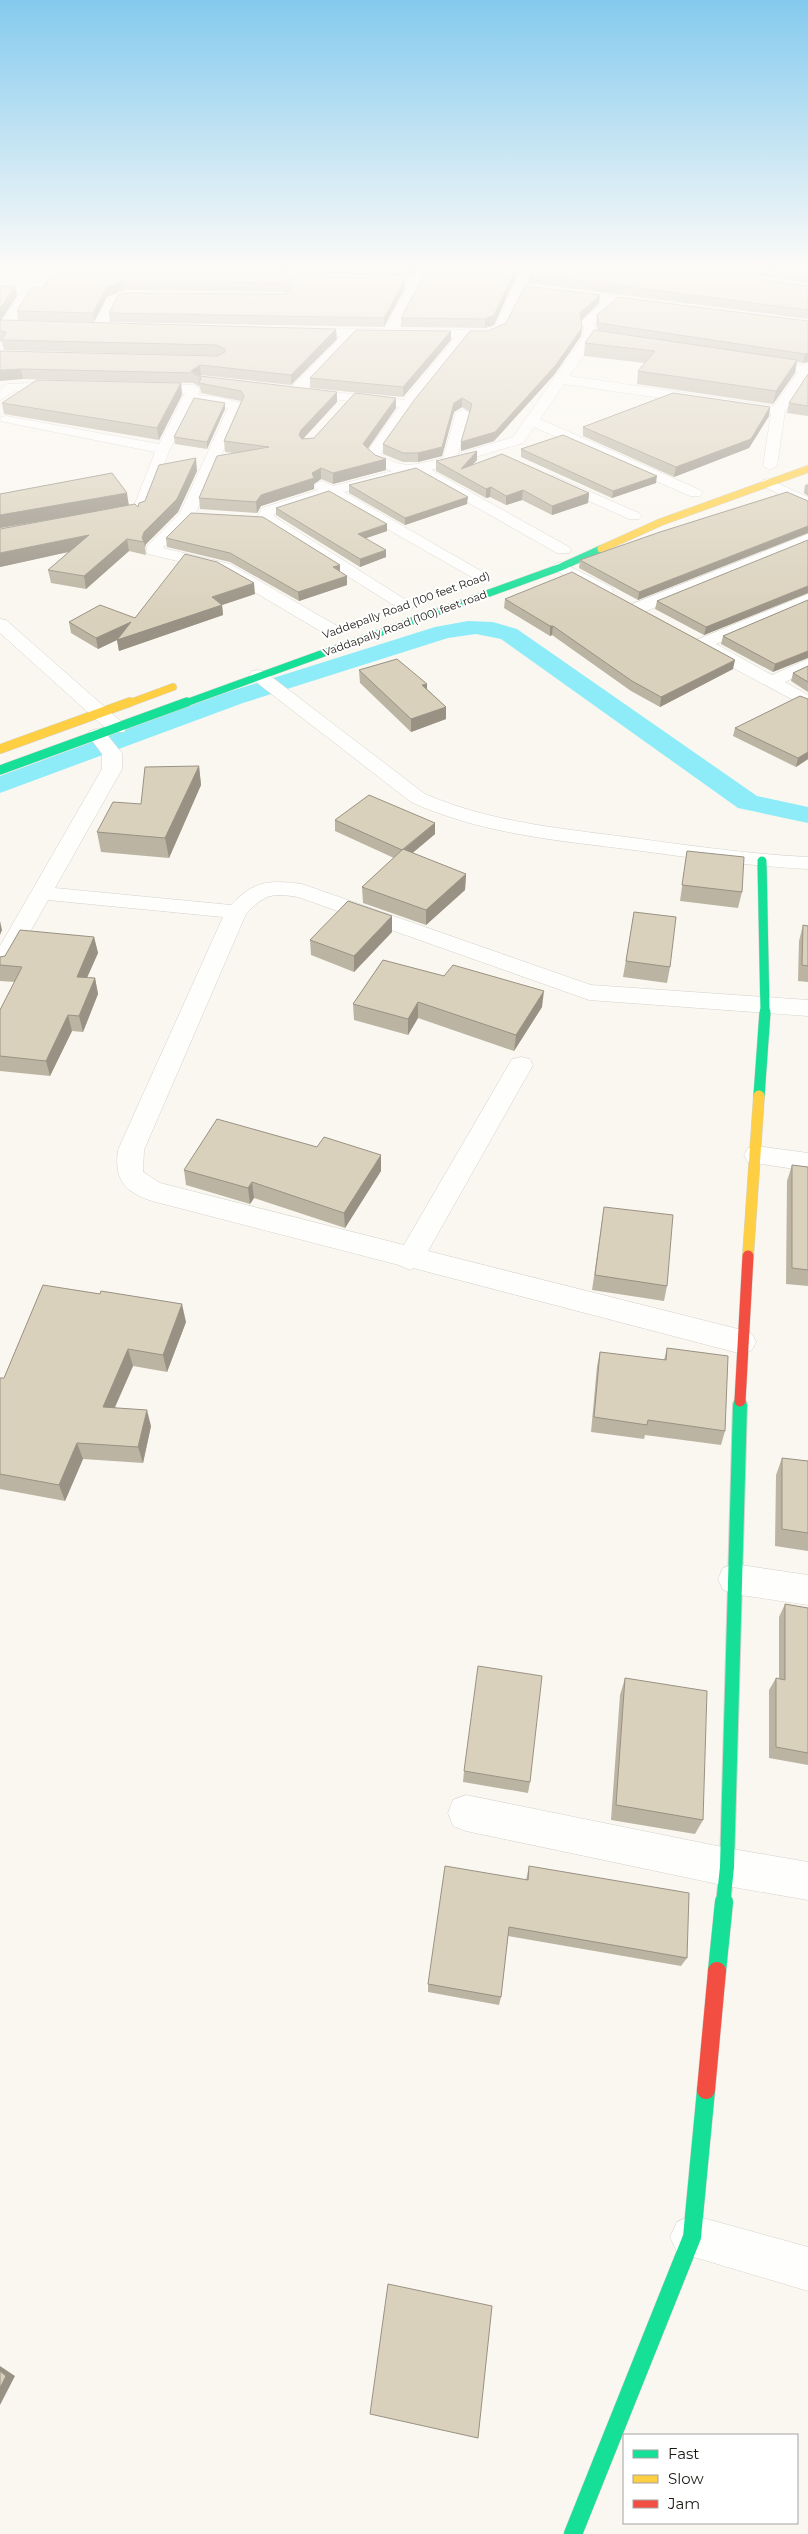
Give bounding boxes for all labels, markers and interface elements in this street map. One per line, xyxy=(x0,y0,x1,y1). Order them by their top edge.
street label: Vaddepally Road (100 feet Road) xyxy=(320,568,492,642)
street label: Vaddapally Road (100) feet road xyxy=(321,587,489,659)
legend xyxy=(623,2434,798,2524)
text: Fast xyxy=(668,2444,699,2463)
text: Slow xyxy=(668,2469,704,2488)
text: Jam xyxy=(667,2494,700,2513)

